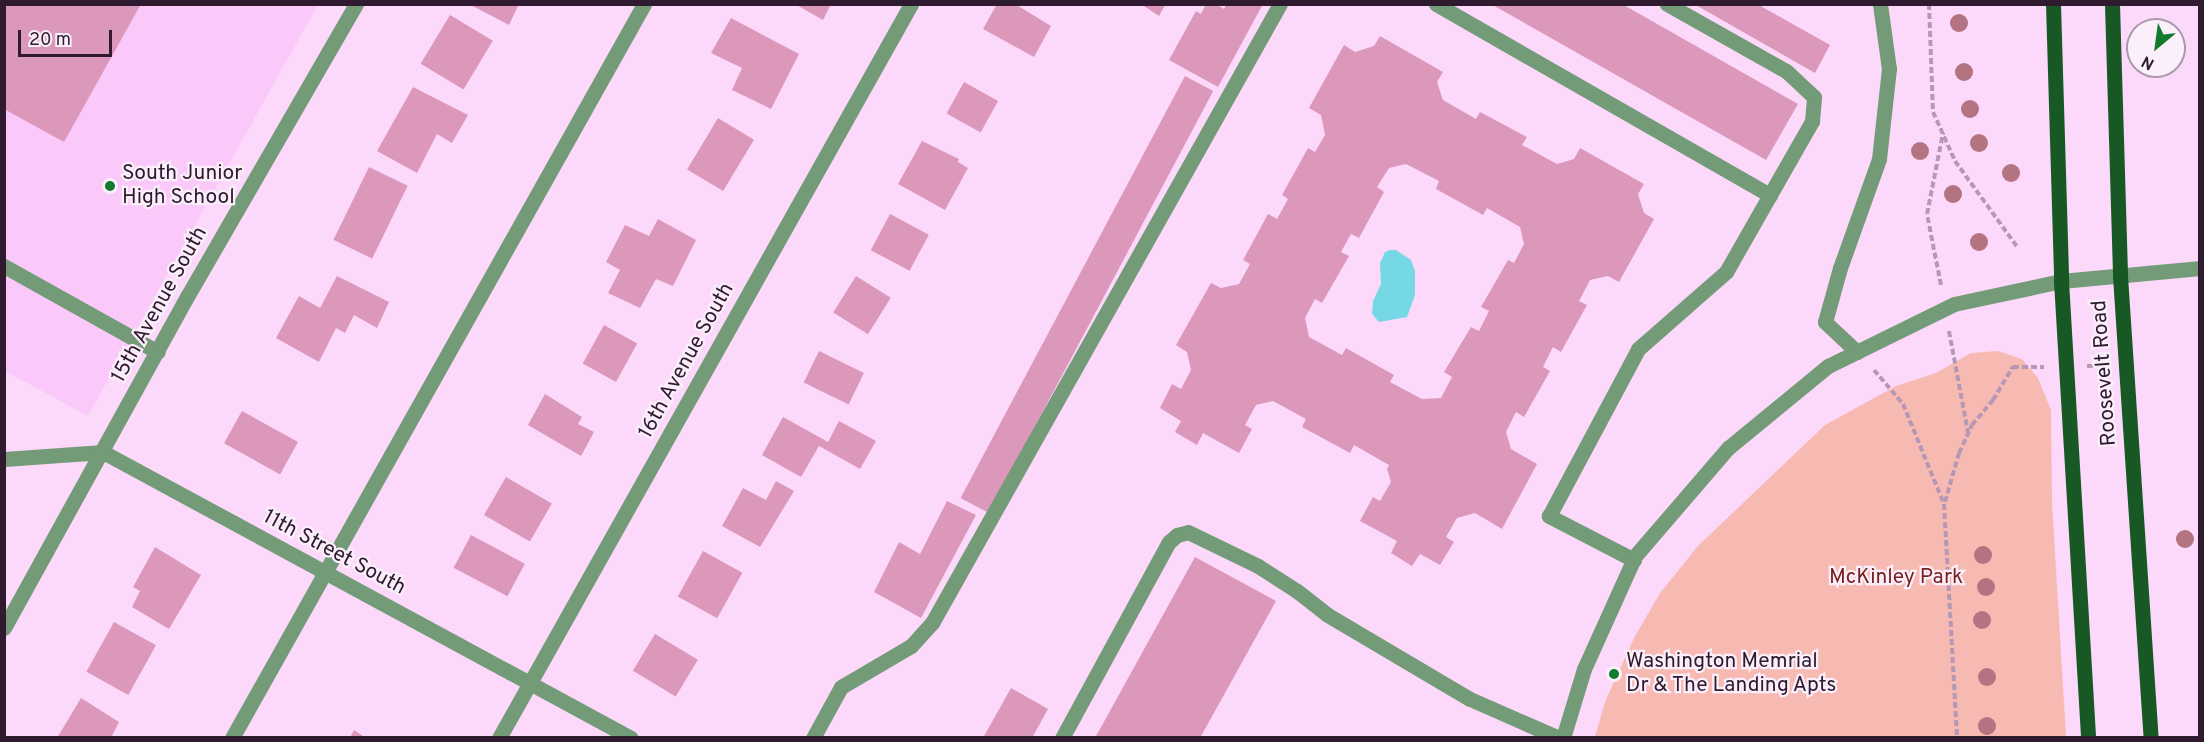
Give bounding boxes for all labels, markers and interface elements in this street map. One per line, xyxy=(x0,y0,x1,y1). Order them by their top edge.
scale bar xyxy=(21,18,116,56)
north arrow xyxy=(2126,18,2186,78)
text: 20 m xyxy=(29,29,71,52)
text: N xyxy=(2138,50,2158,74)
place label: South Junior High School xyxy=(122,161,242,211)
marker: South Junior High School xyxy=(103,179,117,193)
street label: 15th Avenue South xyxy=(106,222,214,388)
street label: 16th Avenue South xyxy=(634,278,740,444)
street label: Roosevelt Road xyxy=(2087,299,2123,447)
street label: 11th Street South xyxy=(258,505,410,601)
park label: McKinley Park xyxy=(1829,565,1963,591)
place label: Washington Memrial Dr & The Landing Apts xyxy=(1626,649,1838,699)
marker: Washington Memrial Dr & The Landing Apts xyxy=(1607,667,1621,681)

